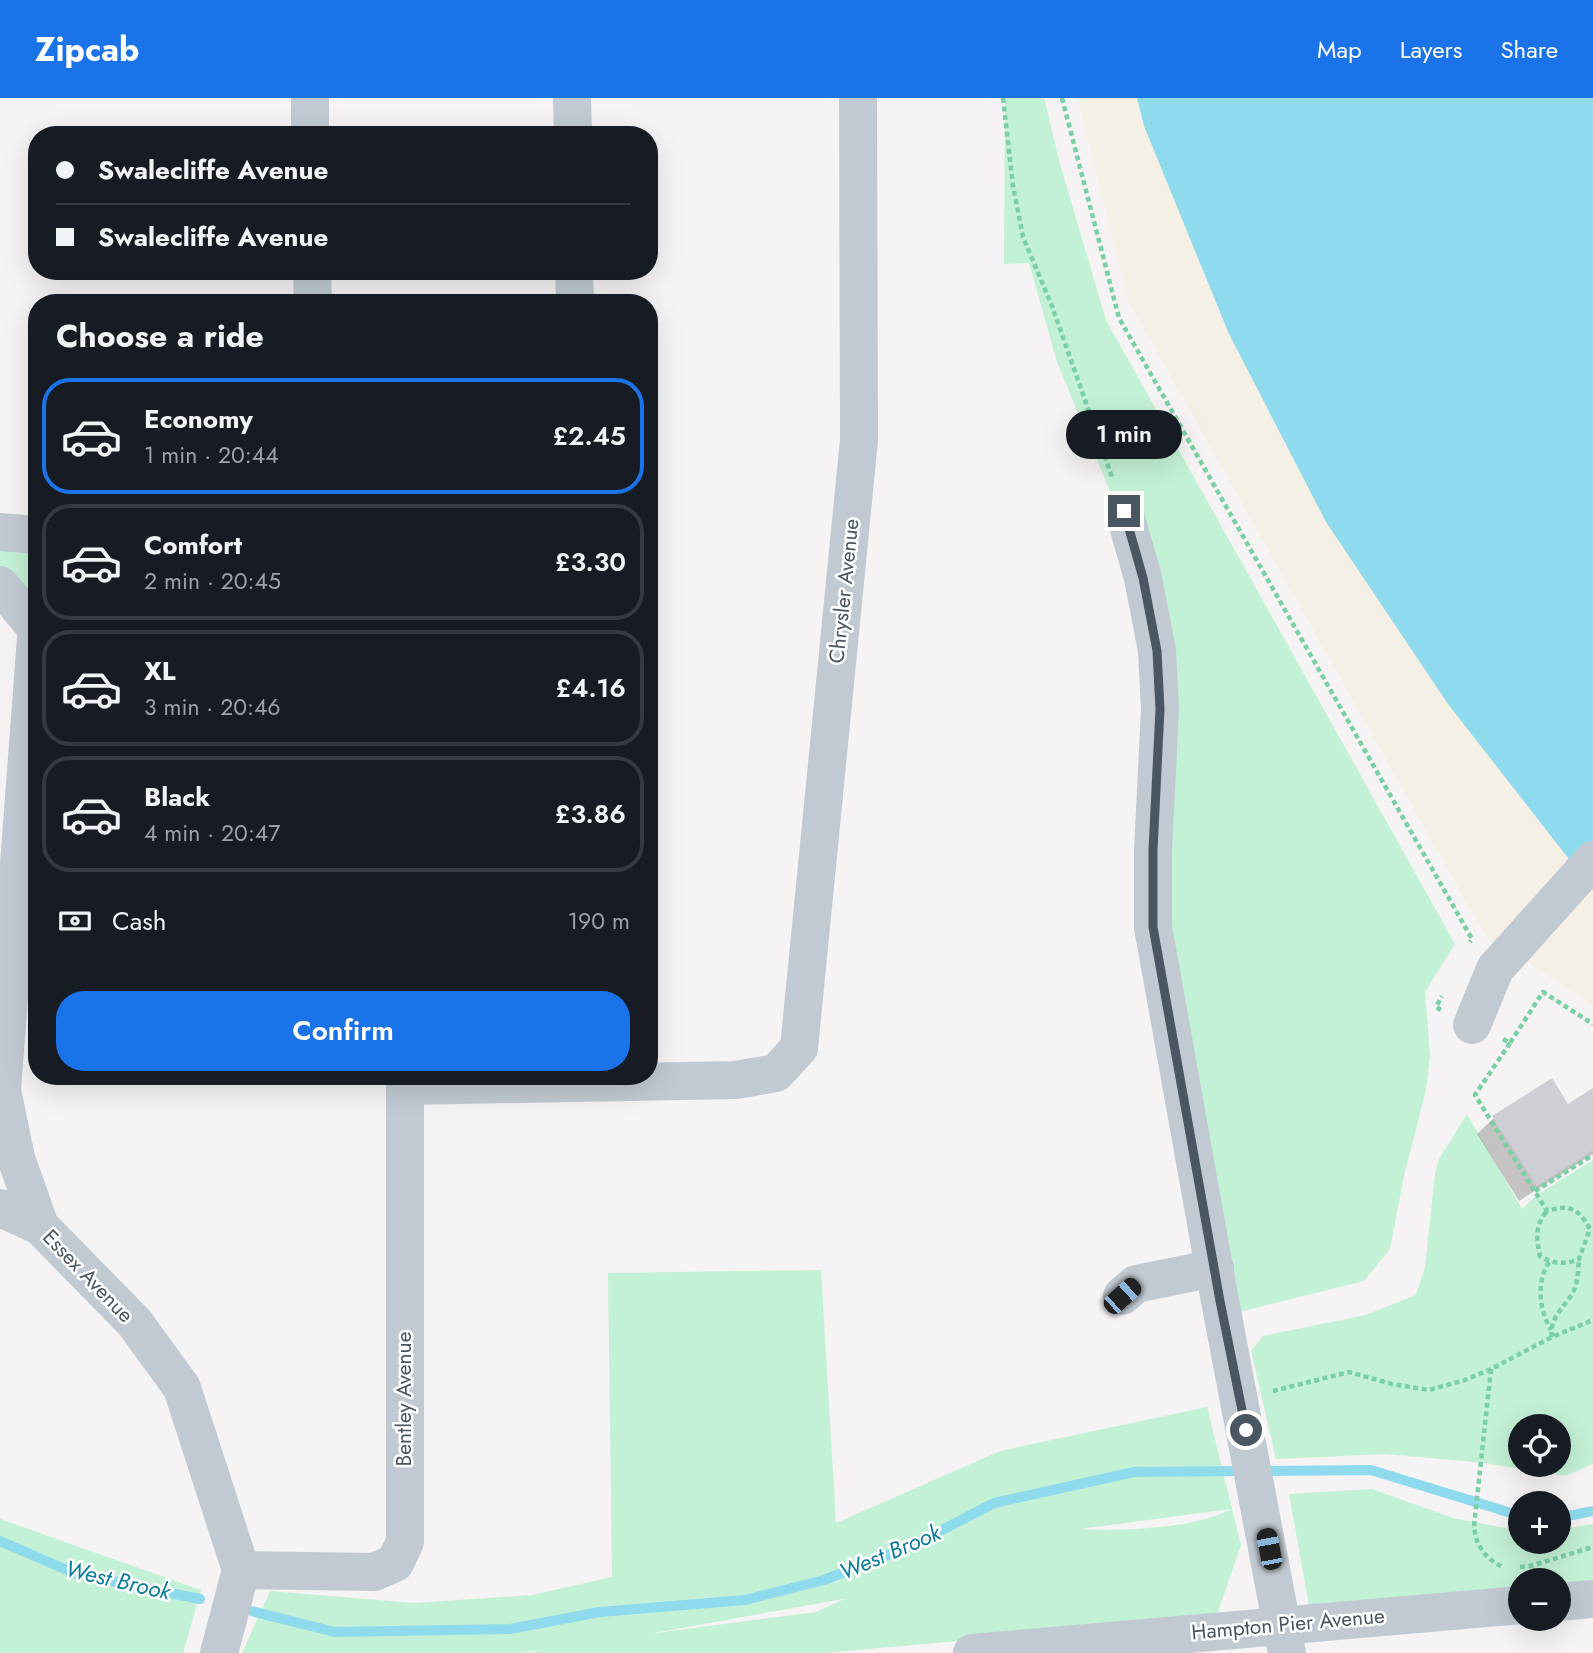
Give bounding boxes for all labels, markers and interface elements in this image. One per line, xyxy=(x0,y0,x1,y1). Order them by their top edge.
text: Zipcab xyxy=(35,26,139,73)
text: Map xyxy=(1317,32,1362,67)
text: Layers xyxy=(1400,32,1462,67)
text: Share xyxy=(1500,32,1558,67)
text: Swalecliffe Avenue xyxy=(98,151,328,189)
text: Swalecliffe Avenue xyxy=(98,218,328,256)
text: Choose a ride xyxy=(56,313,264,359)
text: Economy xyxy=(144,400,253,438)
icon: car xyxy=(60,405,123,468)
callout: 1 min xyxy=(1066,410,1182,458)
text: £2.45 xyxy=(552,417,626,455)
text: 1 min xyxy=(1096,417,1152,451)
text: 1 min · 20:44 xyxy=(144,438,279,472)
route end xyxy=(1108,495,1140,527)
street label: Chrysler Avenue xyxy=(821,517,867,665)
text: Comfort xyxy=(144,526,242,564)
icon: car xyxy=(60,531,123,594)
text: £3.30 xyxy=(555,543,626,581)
text: 2 min · 20:45 xyxy=(144,564,281,598)
text: XL xyxy=(144,652,176,690)
icon: car xyxy=(60,657,123,720)
text: £4.16 xyxy=(556,669,626,707)
text: 3 min · 20:46 xyxy=(144,690,281,724)
text: Black xyxy=(144,778,210,816)
icon: car xyxy=(60,783,123,846)
text: £3.86 xyxy=(555,795,626,833)
text: 4 min · 20:47 xyxy=(144,816,280,850)
icon: cash xyxy=(56,902,94,940)
text: Cash xyxy=(112,902,166,940)
text: 190 m xyxy=(568,904,630,938)
button: Confirm xyxy=(56,991,630,1071)
street label: Essex Avenue xyxy=(36,1223,140,1330)
car xyxy=(1100,1274,1145,1318)
street label: Bentley Avenue xyxy=(389,1331,419,1466)
route start xyxy=(1230,1414,1262,1446)
map controls xyxy=(1508,1414,1571,1631)
button: locate xyxy=(1508,1414,1571,1477)
button: + xyxy=(1508,1491,1571,1554)
water label: West Brook xyxy=(834,1515,947,1589)
car xyxy=(1255,1526,1284,1572)
water label: West Brook xyxy=(62,1551,175,1609)
button: − xyxy=(1508,1568,1571,1631)
street label: Hampton Pier Avenue xyxy=(1190,1601,1386,1647)

